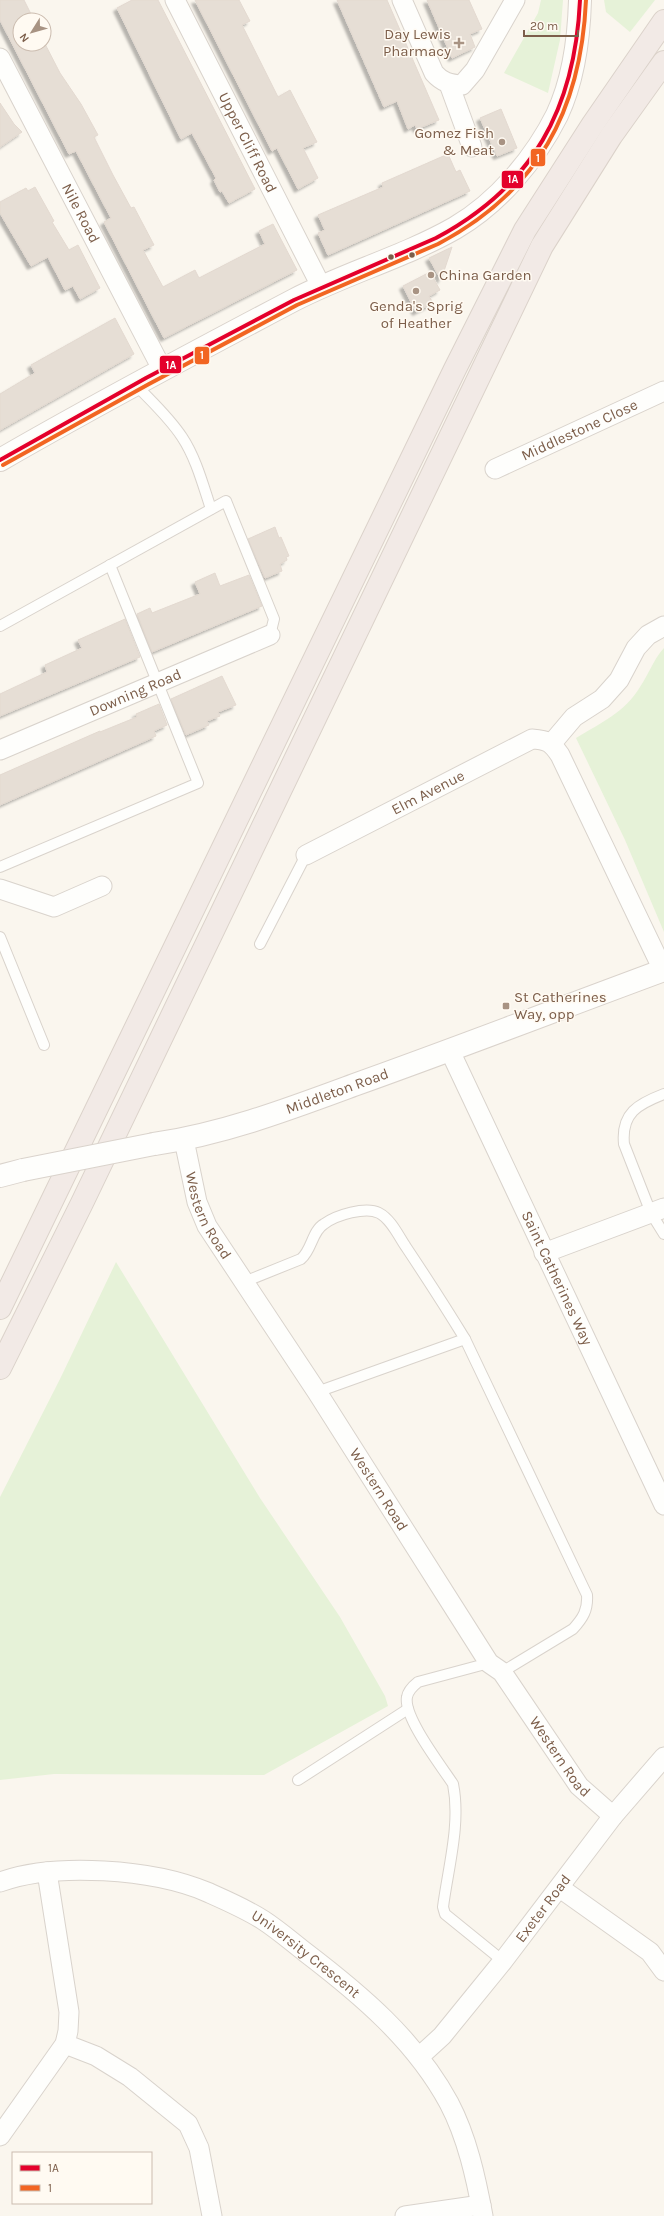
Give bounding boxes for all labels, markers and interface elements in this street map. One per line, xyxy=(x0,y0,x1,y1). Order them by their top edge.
north arrow xyxy=(12,12,52,52)
scale bar xyxy=(524,12,578,38)
text: 20 m xyxy=(530,19,558,33)
place label: Day Lewis Pharmacy xyxy=(383,25,451,60)
text: N xyxy=(17,31,32,45)
marker: Day Lewis Pharmacy xyxy=(454,38,464,48)
street label: Upper Cliff Road xyxy=(215,89,281,196)
place label: Gomez Fish & Meat xyxy=(414,124,494,159)
marker: Gomez Fish & Meat xyxy=(497,137,507,147)
line badge: 1 xyxy=(530,148,546,167)
text: 1 xyxy=(536,152,540,165)
line badge: 1A xyxy=(501,170,524,189)
text: 1A xyxy=(508,173,519,186)
street label: Nile Road xyxy=(58,180,104,246)
unlabelled marker xyxy=(407,250,417,260)
unlabelled marker xyxy=(386,252,396,262)
place label: China Garden xyxy=(439,266,532,284)
marker: China Garden xyxy=(426,270,436,280)
marker: Genda's Sprig of Heather xyxy=(411,286,421,296)
place label: Genda's Sprig of Heather xyxy=(369,297,463,332)
line badge: 1 xyxy=(194,346,210,365)
text: 1 xyxy=(200,349,204,362)
line badge: 1A xyxy=(159,355,182,374)
text: 1A xyxy=(166,359,177,372)
street label: Middlestone Close xyxy=(518,395,640,465)
street label: Downing Road xyxy=(87,665,184,720)
street label: Elm Avenue xyxy=(388,766,467,819)
place label: St Catherines Way, opp xyxy=(514,988,607,1023)
marker: St Catherines Way, opp xyxy=(501,1001,511,1011)
street label: Middleton Road xyxy=(283,1064,391,1118)
street label: Western Road xyxy=(182,1170,235,1263)
street label: Saint Catherines Way xyxy=(518,1208,596,1348)
street label: Western Road xyxy=(346,1445,412,1534)
street label: Western Road xyxy=(526,1713,594,1801)
street label: Exeter Road xyxy=(511,1871,575,1946)
street label: University Crescent xyxy=(248,1906,364,2002)
legend xyxy=(12,2152,152,2204)
text: 1A xyxy=(48,2161,59,2175)
text: 1 xyxy=(48,2181,52,2195)

